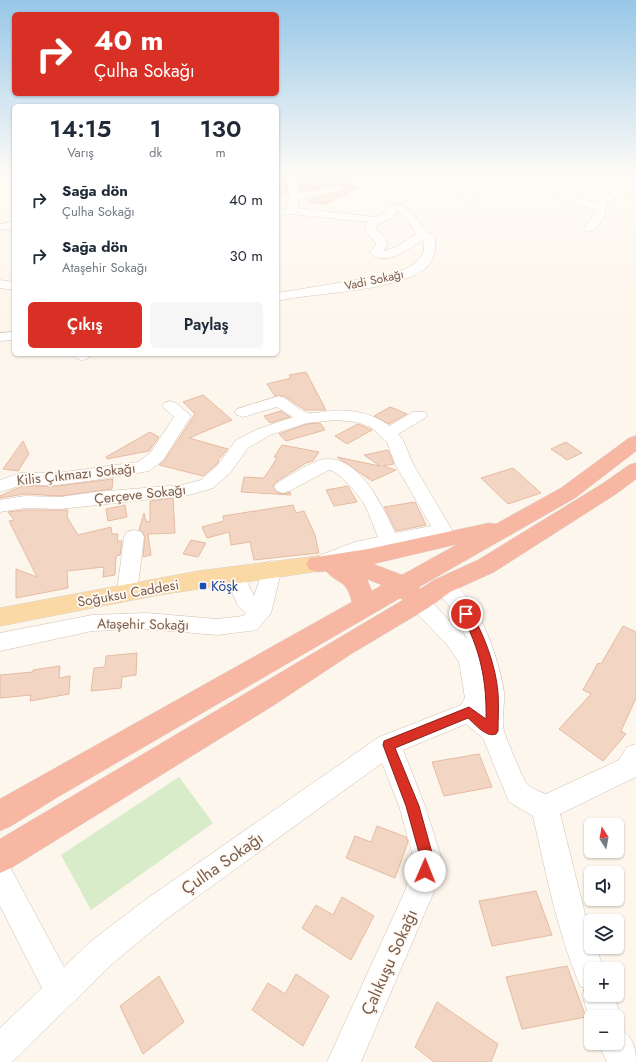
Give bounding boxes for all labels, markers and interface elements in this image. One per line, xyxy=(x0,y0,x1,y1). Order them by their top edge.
text: 40 m xyxy=(94,20,163,61)
icon: right xyxy=(28,28,80,80)
text: Çulha Sokağı xyxy=(94,58,195,84)
text: 14:15 xyxy=(50,111,112,146)
text: 1 xyxy=(150,111,162,146)
text: 130 xyxy=(200,111,241,146)
text: Varış xyxy=(67,143,94,162)
text: dk xyxy=(149,143,162,162)
text: m xyxy=(216,143,226,162)
text: Sağa dön xyxy=(62,180,128,202)
icon: right xyxy=(28,189,50,211)
text: 40 m xyxy=(229,189,263,211)
text: Çulha Sokağı xyxy=(62,202,135,221)
text: Sağa dön xyxy=(62,236,128,258)
icon: right xyxy=(28,245,50,267)
text: 30 m xyxy=(230,245,263,267)
text: Ataşehir Sokağı xyxy=(62,258,147,277)
street label: Vadi Sokağı xyxy=(343,265,405,295)
button: Çıkış xyxy=(28,302,142,348)
button: Paylaş xyxy=(150,302,263,348)
street label: Kilis Çıkmazı Sokağı xyxy=(16,458,136,490)
street label: Çerçeve Sokağı xyxy=(93,479,187,509)
street label: Soğuksu Caddesi xyxy=(76,574,180,612)
place label: Köşk xyxy=(211,576,239,596)
marker: Köşk xyxy=(198,581,208,591)
pin xyxy=(449,597,483,631)
icon: arrive xyxy=(455,603,477,625)
street label: Ataşehir Sokağı xyxy=(97,613,189,635)
north arrow xyxy=(584,818,624,858)
map controls xyxy=(584,818,624,1050)
street label: Çulha Sokağı xyxy=(176,826,268,900)
position arrow xyxy=(404,850,446,892)
button: sound xyxy=(584,866,624,906)
street label: Çalıkuşu Sokağı xyxy=(355,905,423,1019)
button: layers xyxy=(584,914,624,954)
button: + xyxy=(584,962,624,1002)
button: − xyxy=(584,1010,624,1050)

